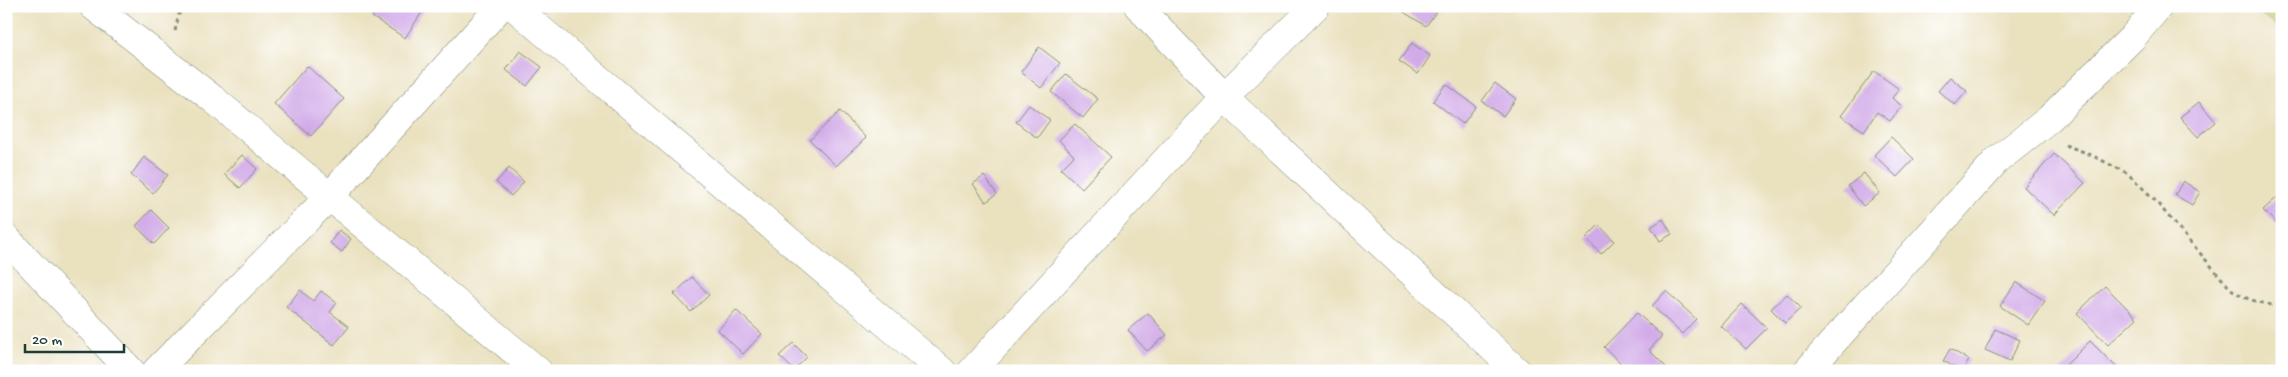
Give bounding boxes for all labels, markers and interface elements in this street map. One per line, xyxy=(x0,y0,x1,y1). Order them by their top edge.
scale bar xyxy=(25,322,124,354)
text: 20 m xyxy=(32,332,62,350)

